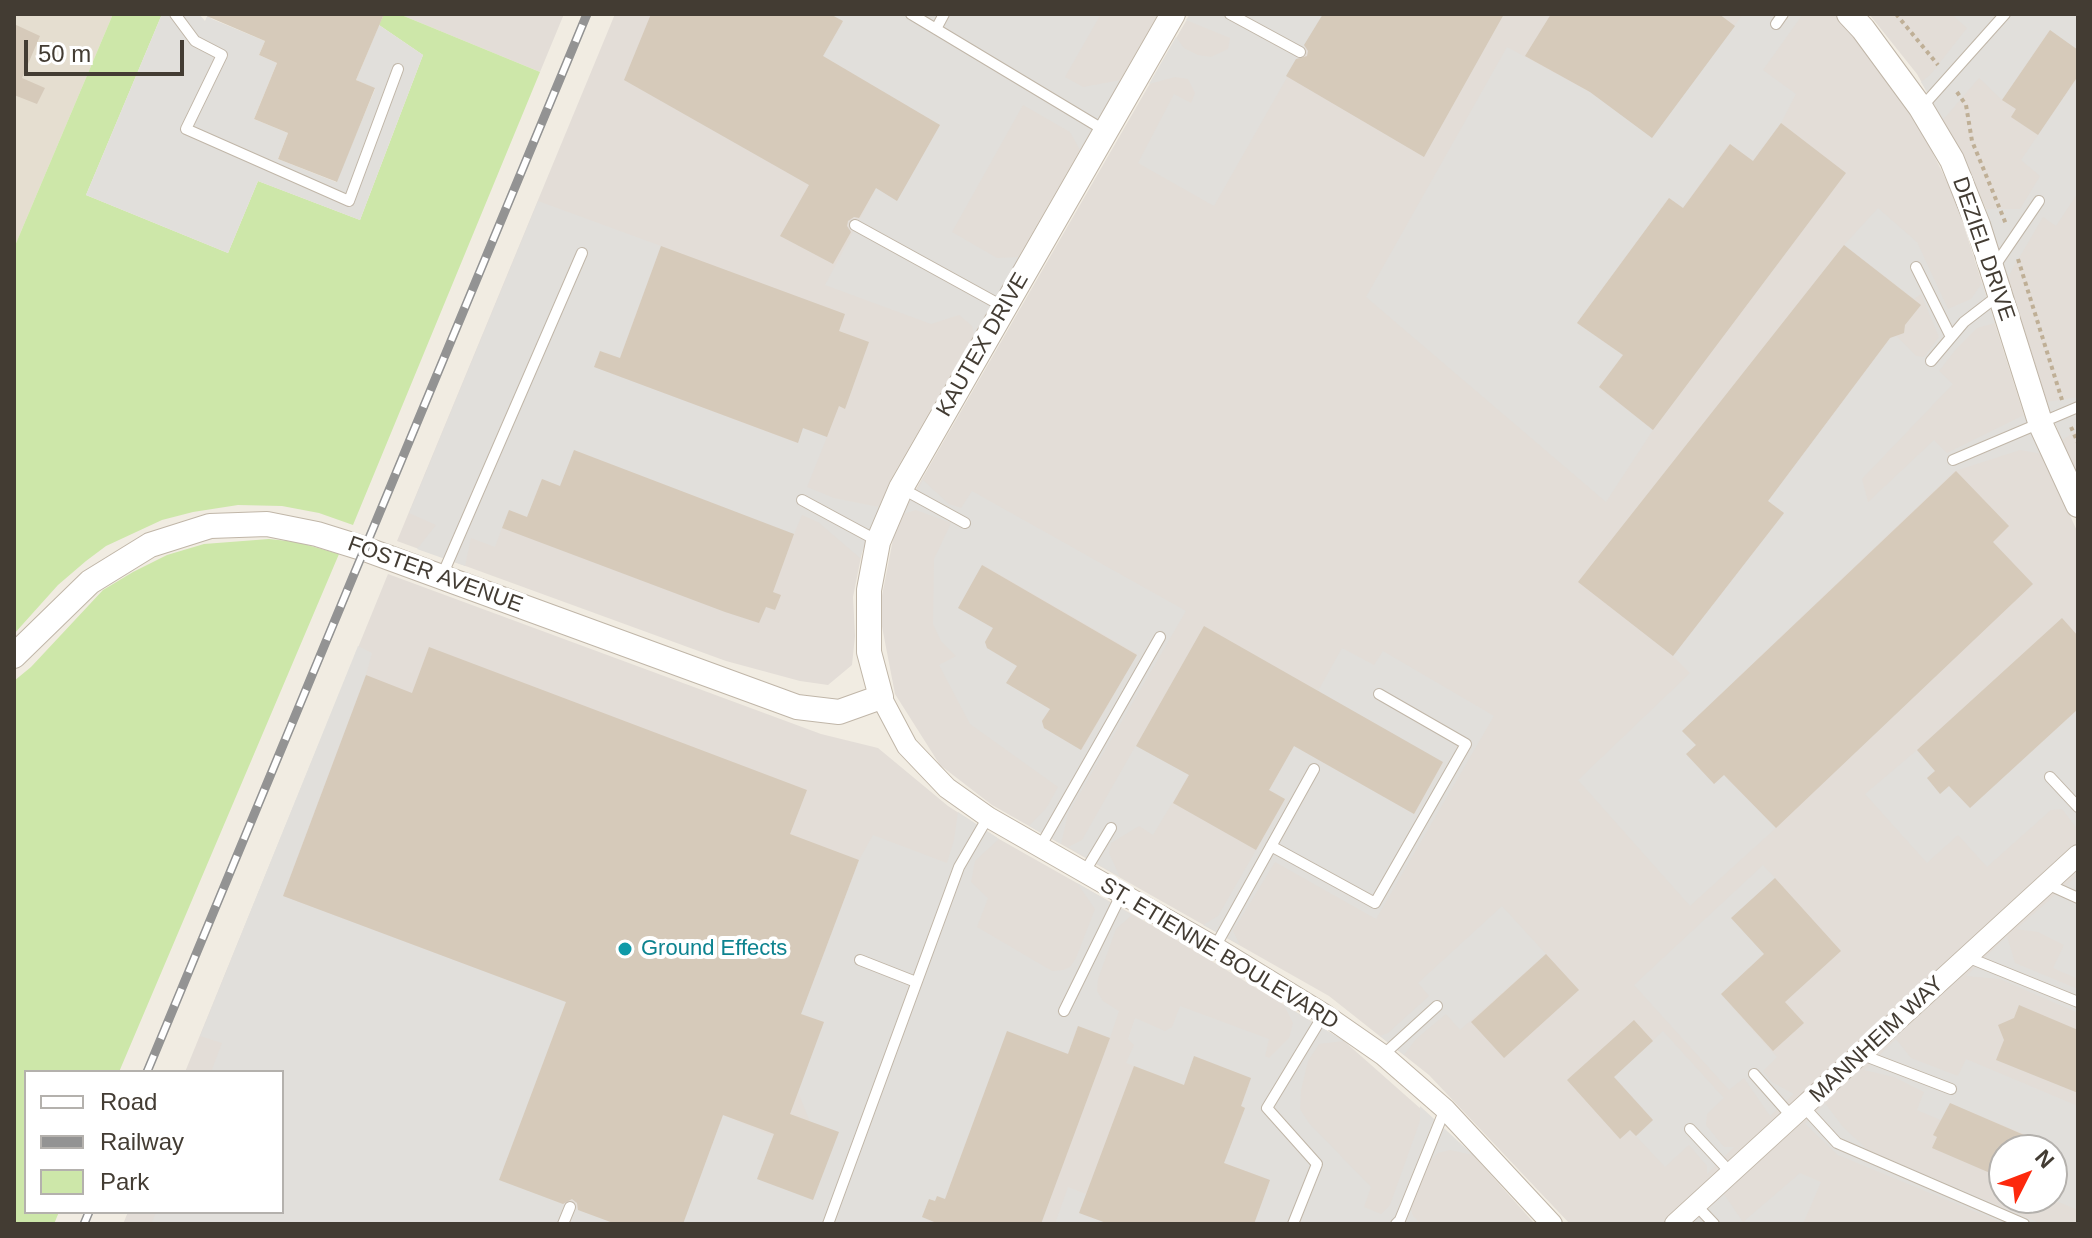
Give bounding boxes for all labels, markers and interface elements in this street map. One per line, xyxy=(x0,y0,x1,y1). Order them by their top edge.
scale bar xyxy=(28,24,188,74)
text: 50 m xyxy=(38,40,91,67)
street label: DEZIEL DRIVE xyxy=(1946,174,2020,324)
street label: KAUTEX DRIVE xyxy=(931,269,1035,421)
street label: FOSTER AVENUE xyxy=(344,531,526,619)
street label: ST. ETIENNE BOULEVARD xyxy=(1095,872,1343,1036)
place label: Ground Effects xyxy=(641,936,787,962)
marker: Ground Effects xyxy=(616,940,634,958)
street label: MANNHEIM WAY xyxy=(1805,971,1949,1109)
legend xyxy=(24,1070,284,1214)
text: Road xyxy=(100,1088,157,1115)
text: Railway xyxy=(100,1128,184,1155)
north arrow xyxy=(1988,1134,2068,1214)
text: N xyxy=(2030,1145,2059,1173)
text: Park xyxy=(100,1168,149,1195)

